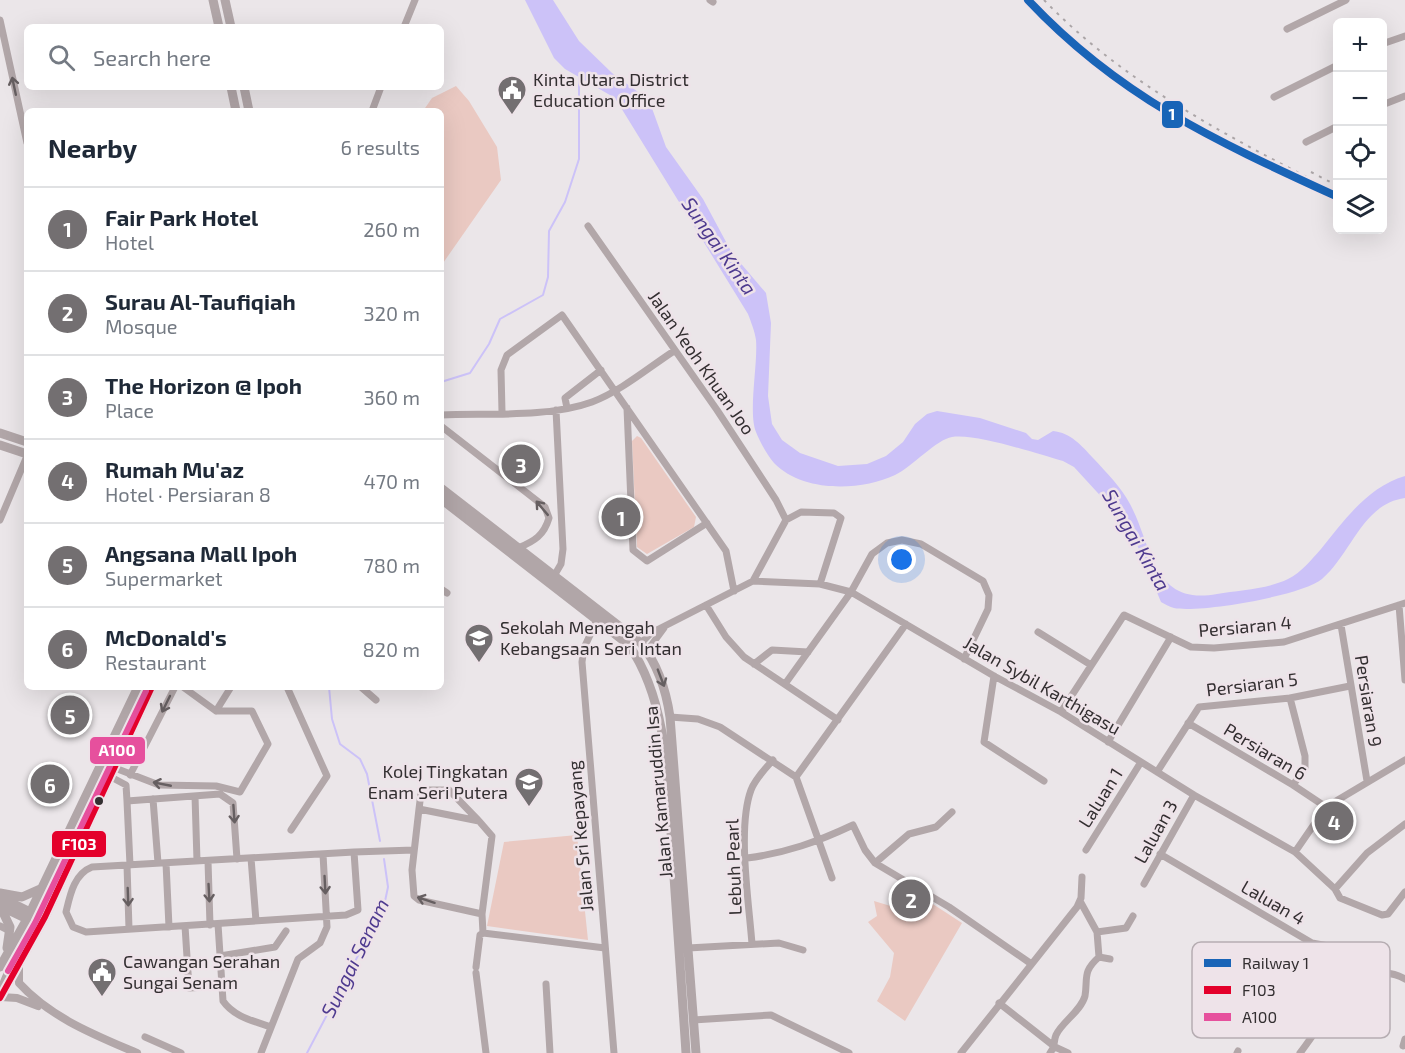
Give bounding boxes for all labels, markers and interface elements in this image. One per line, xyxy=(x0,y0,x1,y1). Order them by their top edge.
map controls xyxy=(1333,18,1387,234)
button: + xyxy=(1333,18,1387,72)
search box xyxy=(24,24,444,90)
icon: search xyxy=(45,41,78,74)
text: Search here xyxy=(93,44,211,70)
place label: Kinta Utara District Education Office xyxy=(533,68,689,111)
button: − xyxy=(1333,72,1387,126)
public building icon: Kinta Utara District Education Office xyxy=(496,74,528,116)
one-way arrow xyxy=(8,77,20,96)
line badge: 1 xyxy=(1161,100,1184,129)
text: 1 xyxy=(1169,104,1175,123)
button: locate xyxy=(1333,126,1387,180)
text: Nearby xyxy=(48,132,137,163)
text: 6 results xyxy=(340,135,420,159)
button: layers xyxy=(1333,180,1387,234)
water label: Sungai Kinta xyxy=(677,192,762,299)
text: Fair Park Hotel xyxy=(105,204,258,230)
text: 1 xyxy=(63,217,72,241)
text: 260 m xyxy=(363,217,420,241)
text: Hotel xyxy=(105,230,154,254)
street label: Jalan Yeoh Khuan Joo xyxy=(644,286,760,439)
text: Surau Al-Taufiqiah xyxy=(105,288,296,314)
text: 2 xyxy=(62,301,73,325)
text: 320 m xyxy=(364,301,420,325)
text: Mosque xyxy=(105,314,178,338)
text: The Horizon @ Ipoh xyxy=(105,372,302,398)
text: 3 xyxy=(62,385,73,409)
text: 360 m xyxy=(363,385,420,409)
text: Place xyxy=(105,398,154,422)
pin: 3 xyxy=(502,442,540,486)
text: Rumah Mu'az xyxy=(105,456,244,482)
text: 4 xyxy=(61,469,74,493)
text: 470 m xyxy=(363,469,420,493)
text: Hotel · Persiaran 8 xyxy=(105,482,271,506)
water label: Sungai Kinta xyxy=(1098,484,1176,595)
pin: 1 xyxy=(602,494,640,540)
one-way arrow xyxy=(536,500,549,516)
text: Angsana Mall Ipoh xyxy=(105,540,297,566)
your location xyxy=(887,545,916,574)
text: 5 xyxy=(62,553,73,577)
text: 780 m xyxy=(364,553,420,577)
text: Supermarket xyxy=(105,566,223,590)
street label: Persiaran 4 xyxy=(1197,611,1292,641)
place label: Sekolah Menengah Kebangsaan Seri Intan xyxy=(500,616,682,659)
school or university icon: Sekolah Menengah Kebangsaan Seri Intan xyxy=(463,622,495,664)
text: McDonald's xyxy=(105,624,227,650)
street label: Jalan Sybil Karthigasu xyxy=(960,631,1125,739)
text: 6 xyxy=(62,637,73,661)
text: 820 m xyxy=(363,637,420,661)
text: Restaurant xyxy=(105,650,206,674)
street label: Persiaran 9 xyxy=(1351,653,1387,748)
street label: Persiaran 5 xyxy=(1205,667,1299,701)
one-way arrow xyxy=(656,668,667,687)
pin: 5 xyxy=(50,692,90,738)
one-way arrow xyxy=(160,695,172,713)
street label: Jalan Kamaruddin Isa xyxy=(640,705,676,879)
street label: Persiaran 6 xyxy=(1220,718,1311,784)
line badge: A100 xyxy=(89,736,146,765)
text: A100 xyxy=(98,740,136,759)
place label: Kolej Tingkatan Enam Seri Putera xyxy=(368,760,508,803)
street label: Jalan Sri Kepayang xyxy=(562,760,598,913)
pin: 6 xyxy=(31,762,70,806)
street label: Laluan 1 xyxy=(1073,764,1127,831)
school or university icon: Kolej Tingkatan Enam Seri Putera xyxy=(513,766,545,808)
one-way arrow xyxy=(152,778,172,789)
unlabelled marker xyxy=(93,795,105,807)
street label: Laluan 3 xyxy=(1129,796,1181,867)
pin: 4 xyxy=(1314,798,1354,844)
one-way arrow xyxy=(229,804,240,824)
street label: Lebuh Pearl xyxy=(720,818,746,916)
line badge: F103 xyxy=(51,830,107,858)
text: F103 xyxy=(62,834,97,853)
one-way arrow xyxy=(319,875,330,895)
street label: Laluan 4 xyxy=(1238,875,1309,929)
pin: 2 xyxy=(892,876,930,922)
one-way arrow xyxy=(204,882,215,902)
one-way arrow xyxy=(122,887,134,907)
water label: Sungai Senam xyxy=(315,894,393,1021)
one-way arrow xyxy=(417,894,435,905)
legend xyxy=(1192,942,1390,1038)
place label: Cawangan Serahan Sungai Senam xyxy=(123,950,280,993)
text: Railway 1 xyxy=(1242,953,1309,972)
public building icon: Cawangan Serahan Sungai Senam xyxy=(86,956,118,998)
text: F103 xyxy=(1242,980,1276,999)
text: A100 xyxy=(1242,1007,1277,1026)

